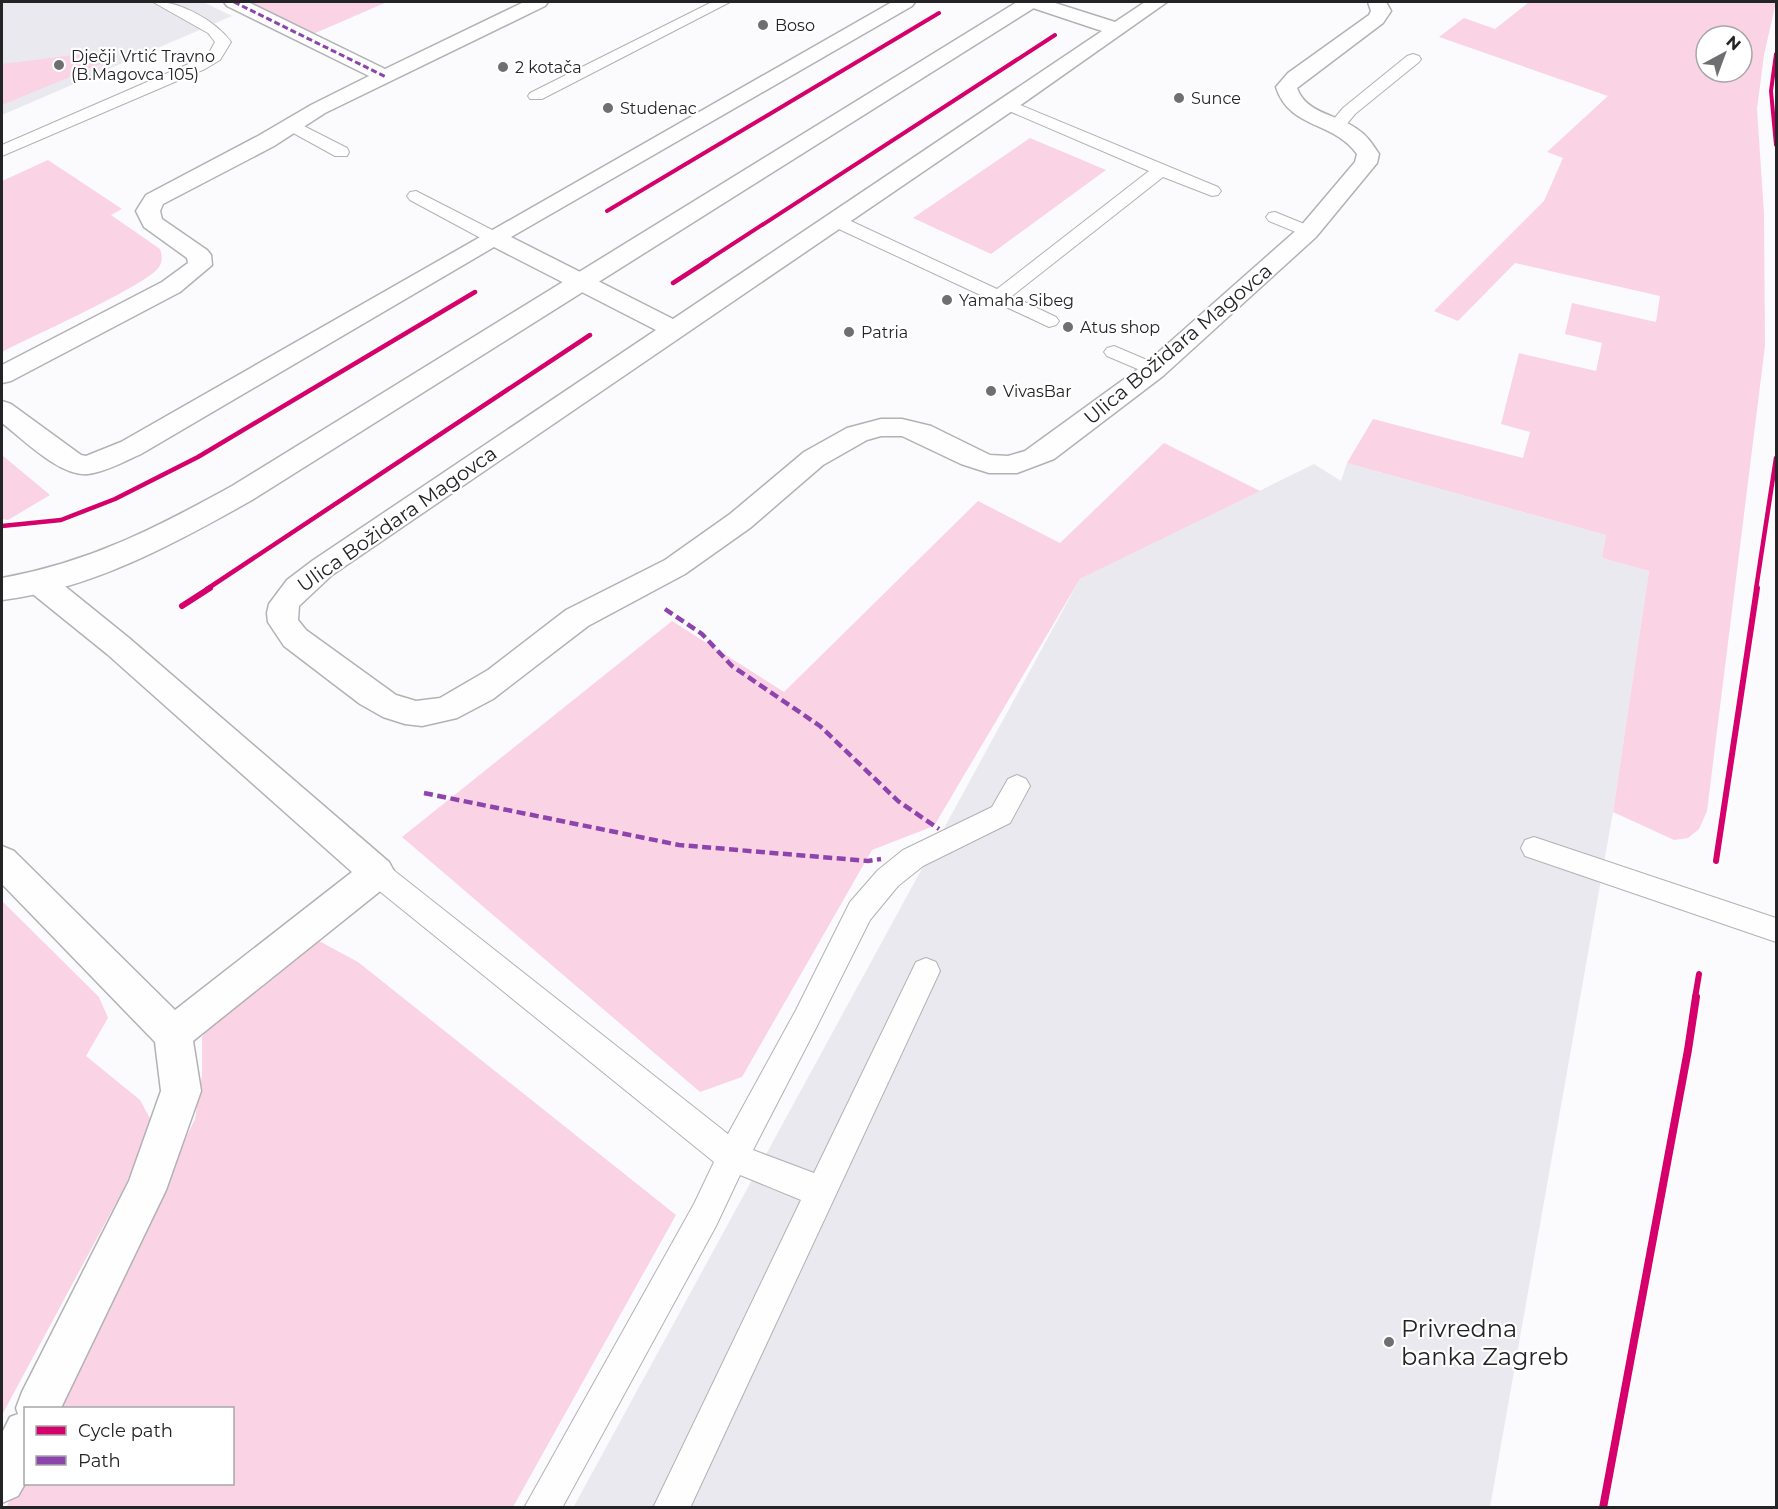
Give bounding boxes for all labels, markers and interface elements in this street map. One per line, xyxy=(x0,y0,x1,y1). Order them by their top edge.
place label: Boso xyxy=(775,16,815,35)
marker: Boso xyxy=(756,18,770,32)
north arrow xyxy=(1694,24,1754,84)
text: N xyxy=(1722,32,1745,54)
place label: Dječji Vrtić Travno (B.Magovca 105) xyxy=(71,47,215,84)
marker: Dječji Vrtić Travno (B.Magovca 105) xyxy=(52,58,66,72)
place label: 2 kotača xyxy=(515,58,582,77)
marker: 2 kotača xyxy=(496,60,510,74)
place label: Sunce xyxy=(1191,89,1241,108)
marker: Sunce xyxy=(1172,91,1186,105)
place label: Studenac xyxy=(620,99,697,118)
marker: Studenac xyxy=(601,101,615,115)
street label: Ulica Božidara Magovca xyxy=(1079,258,1277,430)
place label: Yamaha Sibeg xyxy=(959,291,1074,310)
marker: Yamaha Sibeg xyxy=(940,293,954,307)
place label: Atus shop xyxy=(1080,318,1160,337)
marker: Atus shop xyxy=(1061,320,1075,334)
place label: Patria xyxy=(861,323,908,342)
marker: Patria xyxy=(842,325,856,339)
place label: VivasBar xyxy=(1003,382,1072,401)
marker: VivasBar xyxy=(984,384,998,398)
street label: Ulica Božidara Magovca xyxy=(293,441,501,597)
place label: Privredna banka Zagreb xyxy=(1401,1314,1568,1371)
marker: Privredna banka Zagreb xyxy=(1382,1335,1396,1349)
legend xyxy=(24,1407,234,1485)
text: Cycle path xyxy=(78,1420,173,1442)
text: Path xyxy=(78,1450,121,1472)

